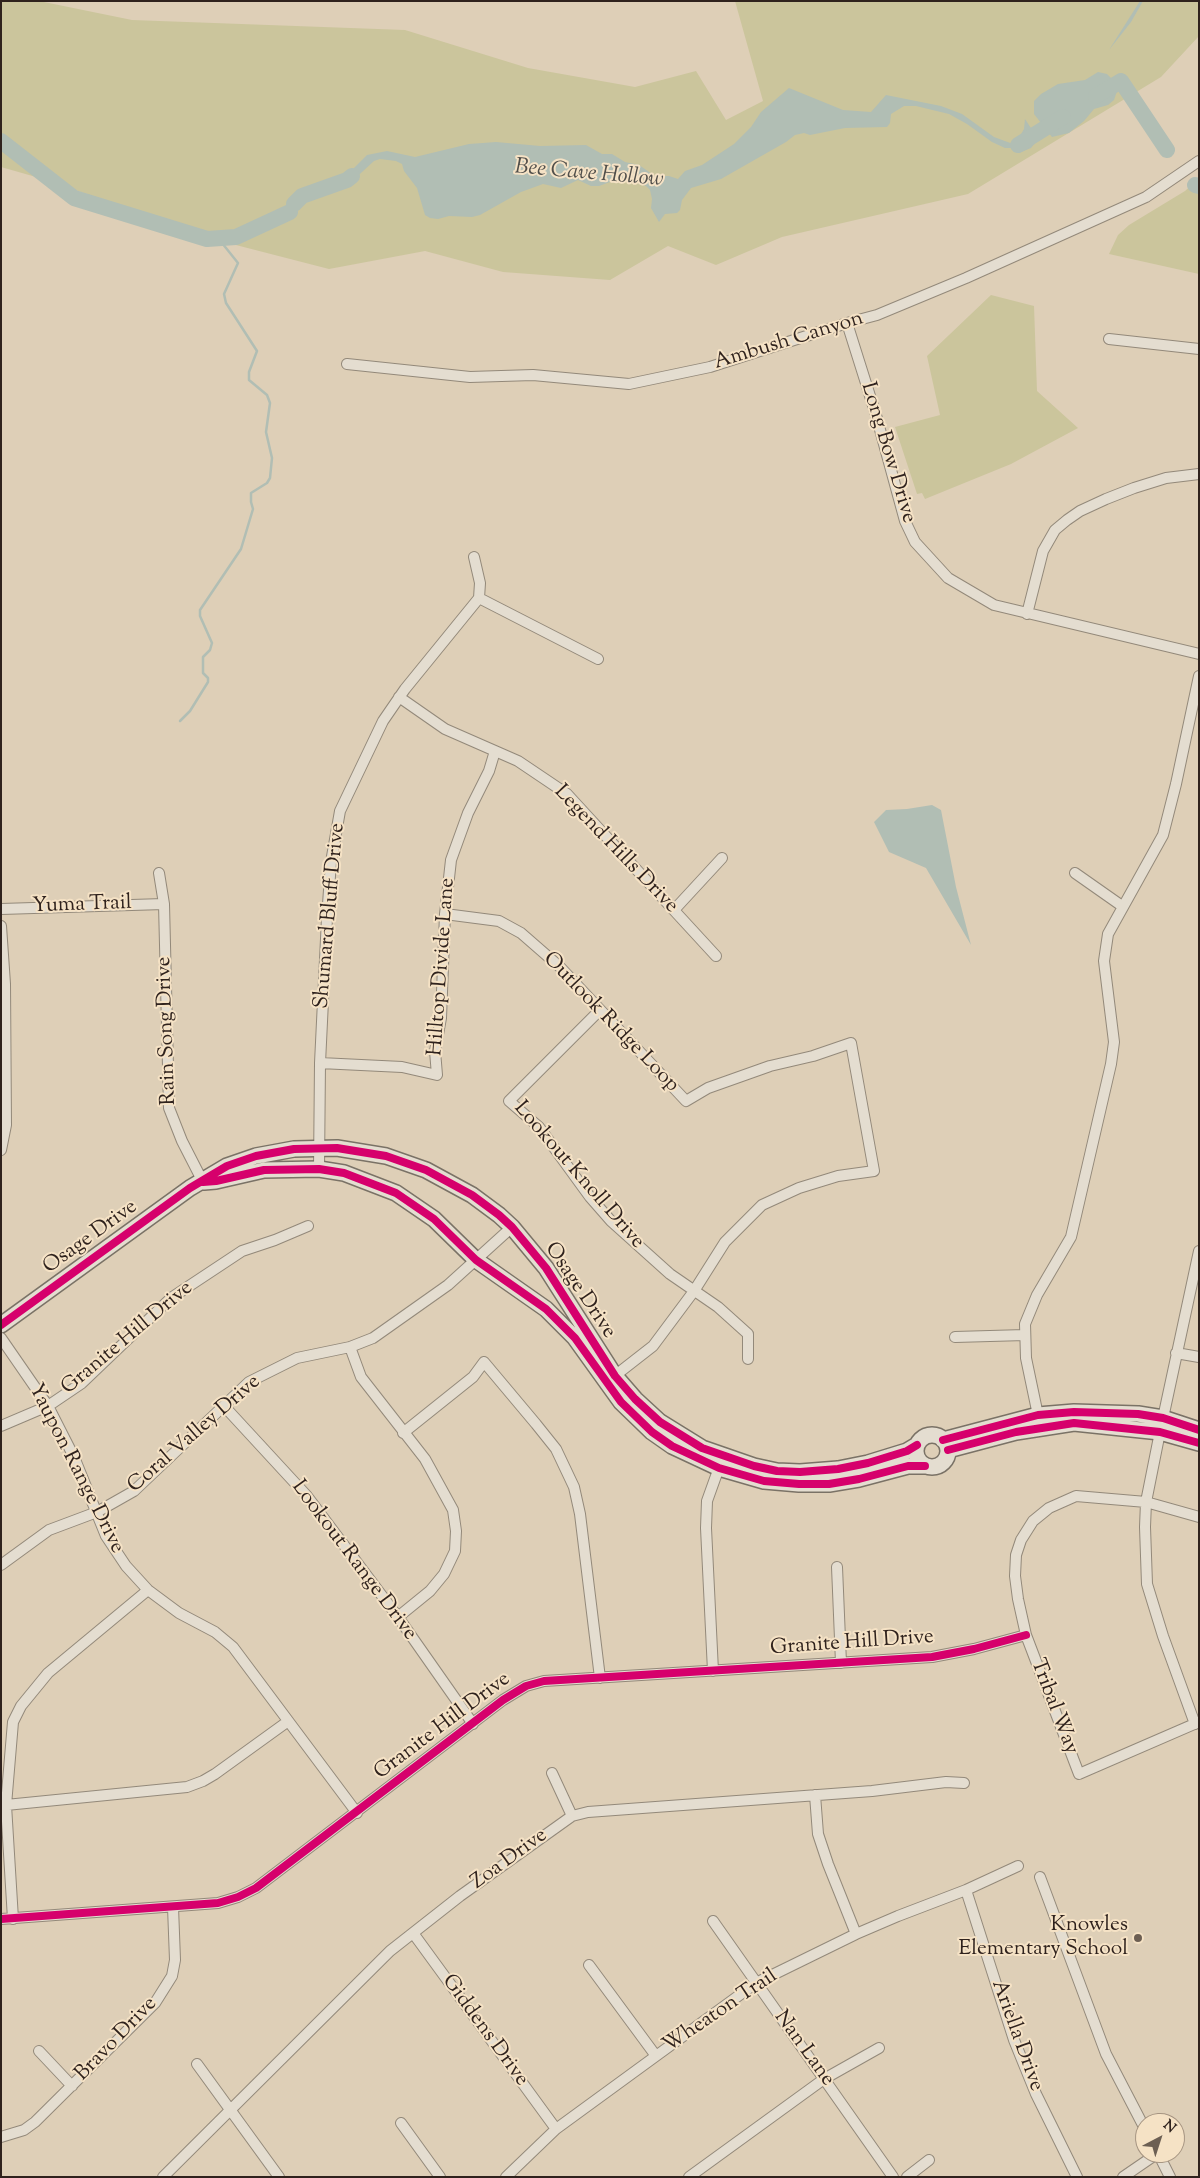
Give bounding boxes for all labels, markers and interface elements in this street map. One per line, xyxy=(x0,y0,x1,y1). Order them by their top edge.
water label: Bee Cave Hollow xyxy=(514,155,664,195)
street label: Ambush Canyon xyxy=(711,307,867,377)
street label: Long Bow Drive xyxy=(854,380,920,526)
street label: Legend Hills Drive xyxy=(547,781,683,919)
street label: Shumard Bluff Drive xyxy=(310,822,352,1010)
street label: Hilltop Divide Lane xyxy=(424,877,462,1057)
street label: Yuma Trail xyxy=(32,892,132,920)
street label: Outlook Ridge Loop xyxy=(536,947,684,1099)
street label: Rain Song Drive xyxy=(153,956,183,1106)
street label: Lookout Knoll Drive xyxy=(507,1097,649,1255)
street label: Osage Drive xyxy=(39,1195,143,1281)
street label: Osage Drive xyxy=(538,1238,620,1344)
street label: Granite Hill Drive xyxy=(57,1277,199,1401)
street label: Coral Valley Drive xyxy=(124,1371,266,1499)
street label: Yaupon Range Drive xyxy=(21,1380,129,1558)
street label: Lookout Range Drive xyxy=(285,1476,421,1646)
street label: Granite Hill Drive xyxy=(769,1626,935,1662)
street label: Tribal Way xyxy=(1023,1656,1083,1758)
street label: Granite Hill Drive xyxy=(370,1668,516,1786)
street label: Zoa Drive xyxy=(467,1824,553,1896)
place label: Knowles Elementary School xyxy=(959,1913,1128,1963)
marker: Knowles Elementary School xyxy=(1132,1932,1144,1944)
street label: Wheaton Trail xyxy=(659,1964,783,2060)
street label: Giddens Drive xyxy=(435,1970,533,2092)
street label: Ariella Drive xyxy=(984,1977,1048,2095)
street label: Bravo Drive xyxy=(71,1993,163,2087)
street label: Nan Lane xyxy=(767,2006,839,2092)
north arrow xyxy=(1135,2113,1185,2163)
text: N xyxy=(1158,2116,1180,2139)

